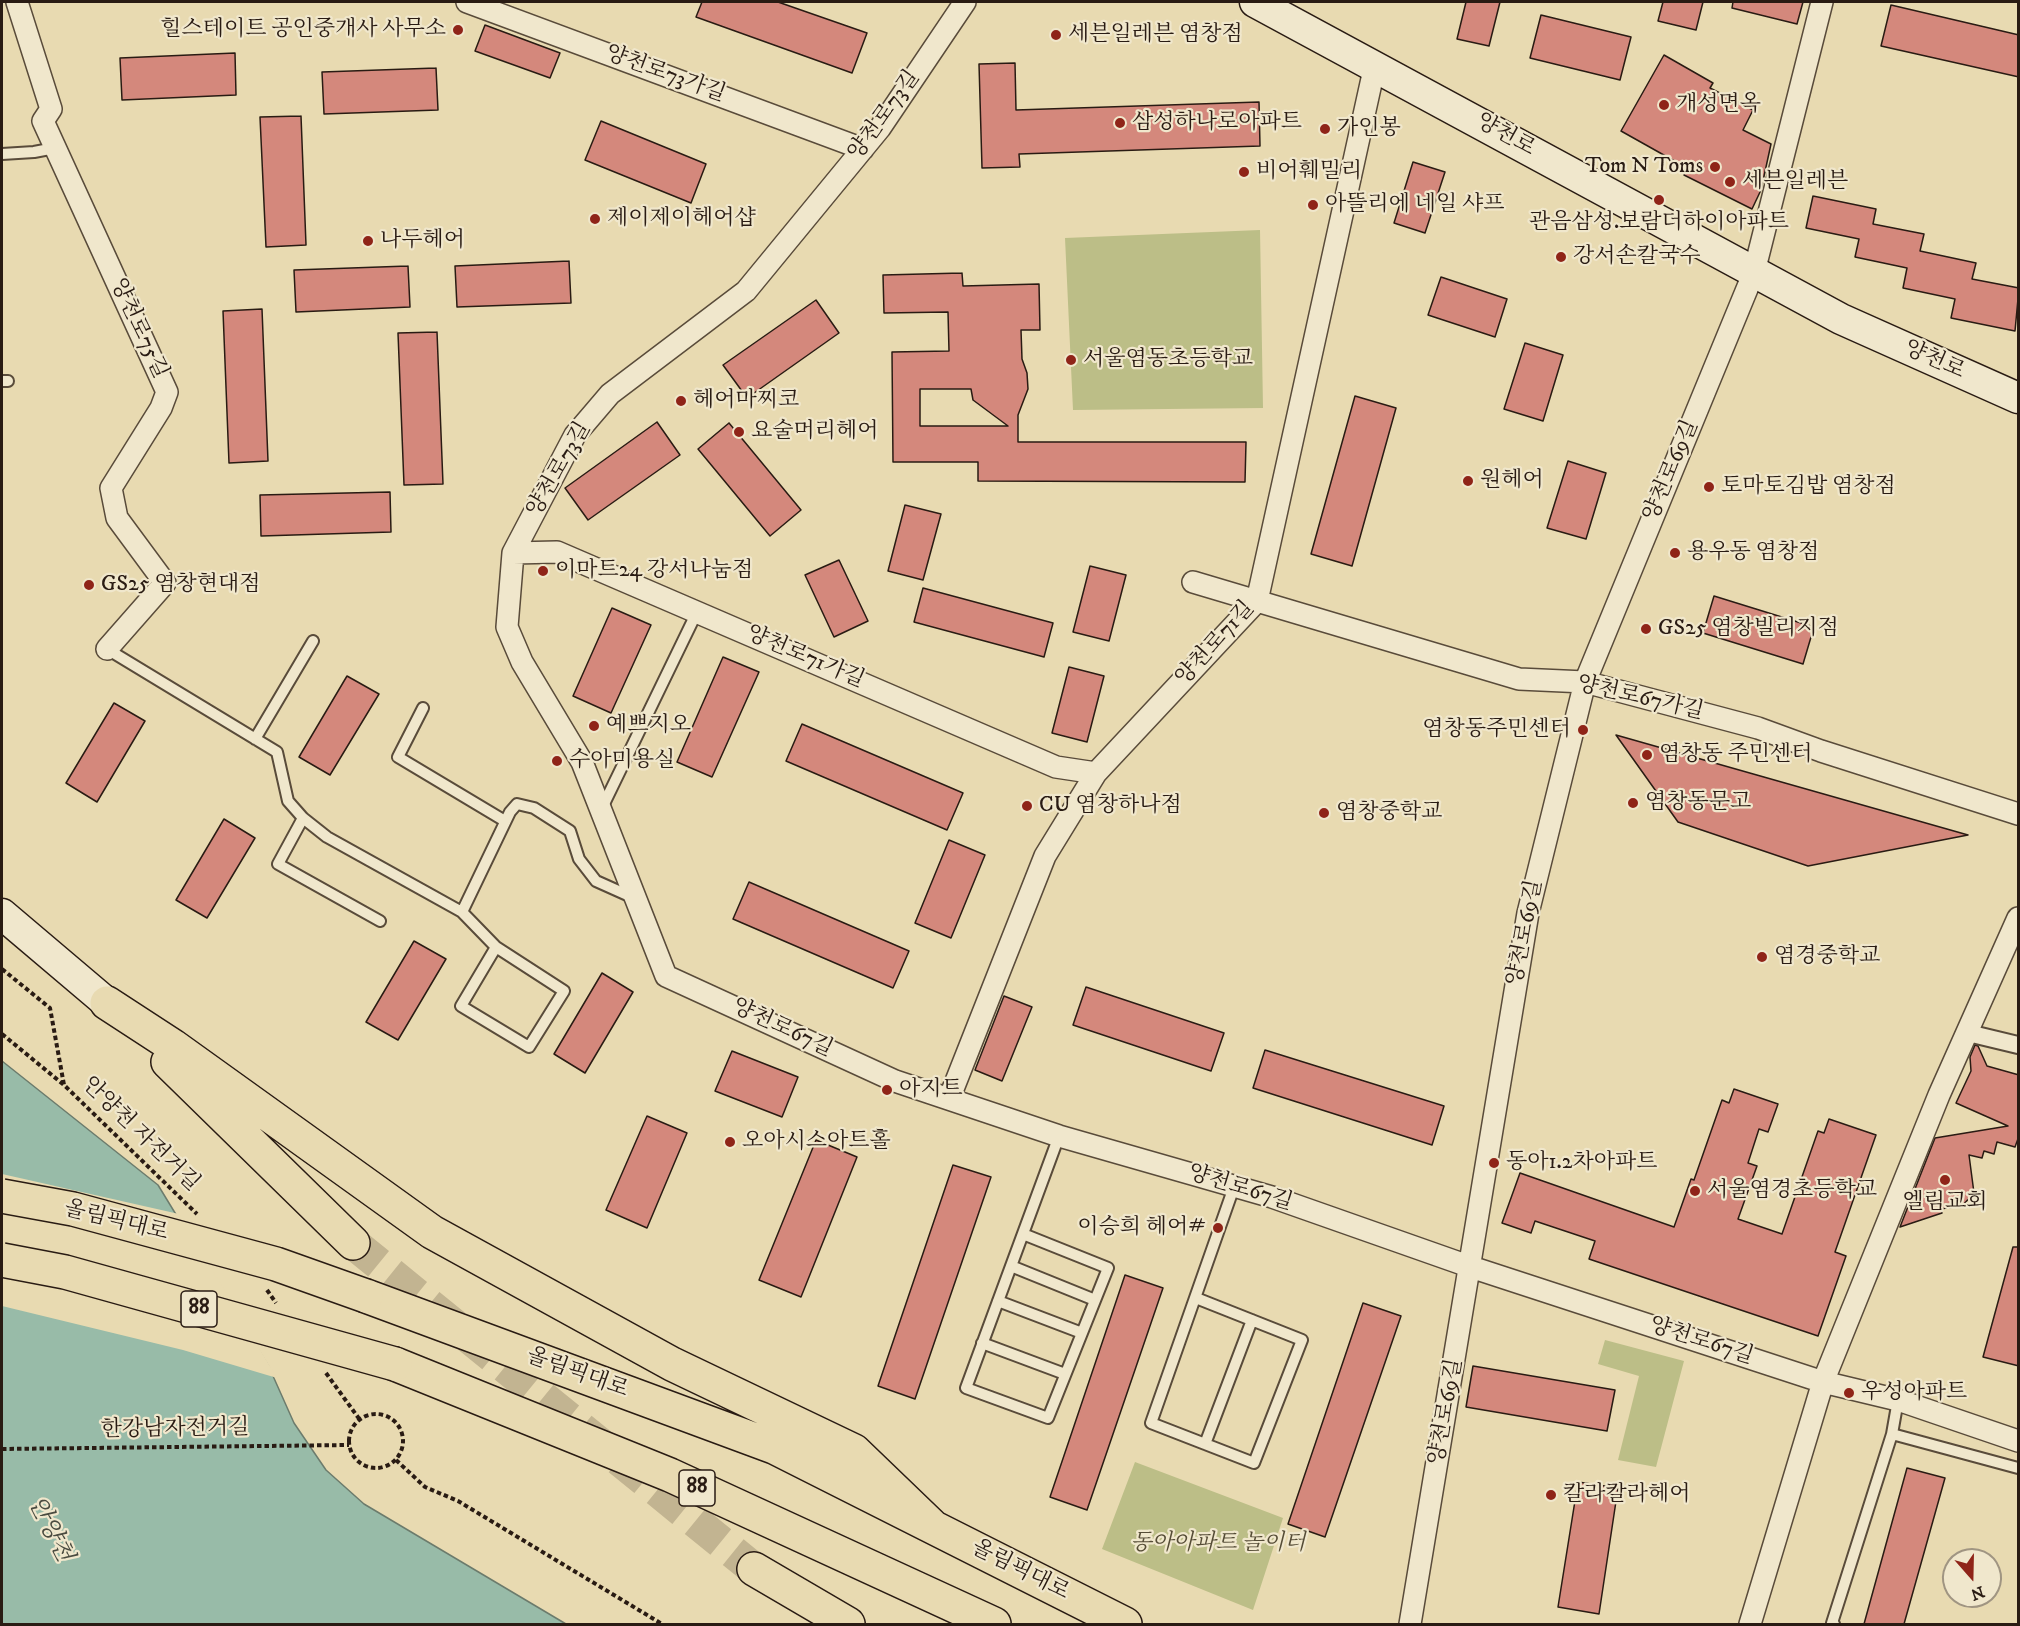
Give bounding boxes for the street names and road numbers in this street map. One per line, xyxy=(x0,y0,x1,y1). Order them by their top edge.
street label: 양천로73가길 xyxy=(601,41,729,109)
street label: 양천로73길 xyxy=(844,66,926,166)
street label: 양천로 xyxy=(1471,109,1539,163)
street label: 양천로75길 xyxy=(103,275,173,383)
street label: 양천로 xyxy=(1900,336,1968,386)
street label: 양천로69길 xyxy=(1639,416,1705,526)
street label: 양천로73길 xyxy=(522,418,598,522)
street label: 양천로71길 xyxy=(1171,596,1261,692)
street label: 양천로71가길 xyxy=(742,621,868,695)
street label: 양천로67가길 xyxy=(1574,672,1706,726)
street label: 양천로69길 xyxy=(1503,878,1549,988)
street label: 양천로67길 xyxy=(727,994,837,1064)
street label: 안양천 자전거길 xyxy=(76,1072,204,1198)
street label: 양천로67길 xyxy=(1184,1161,1296,1217)
street label: 올림픽대로 xyxy=(61,1196,171,1248)
road number: 88 xyxy=(181,1291,217,1327)
street label: 양천로67길 xyxy=(1646,1313,1756,1371)
street label: 올림픽대로 xyxy=(523,1343,631,1405)
street label: 양천로69길 xyxy=(1425,1357,1469,1467)
street label: 한강남자전거길 xyxy=(100,1416,250,1444)
road number: 88 xyxy=(679,1470,715,1506)
street label: 올림픽대로 xyxy=(967,1535,1073,1607)

